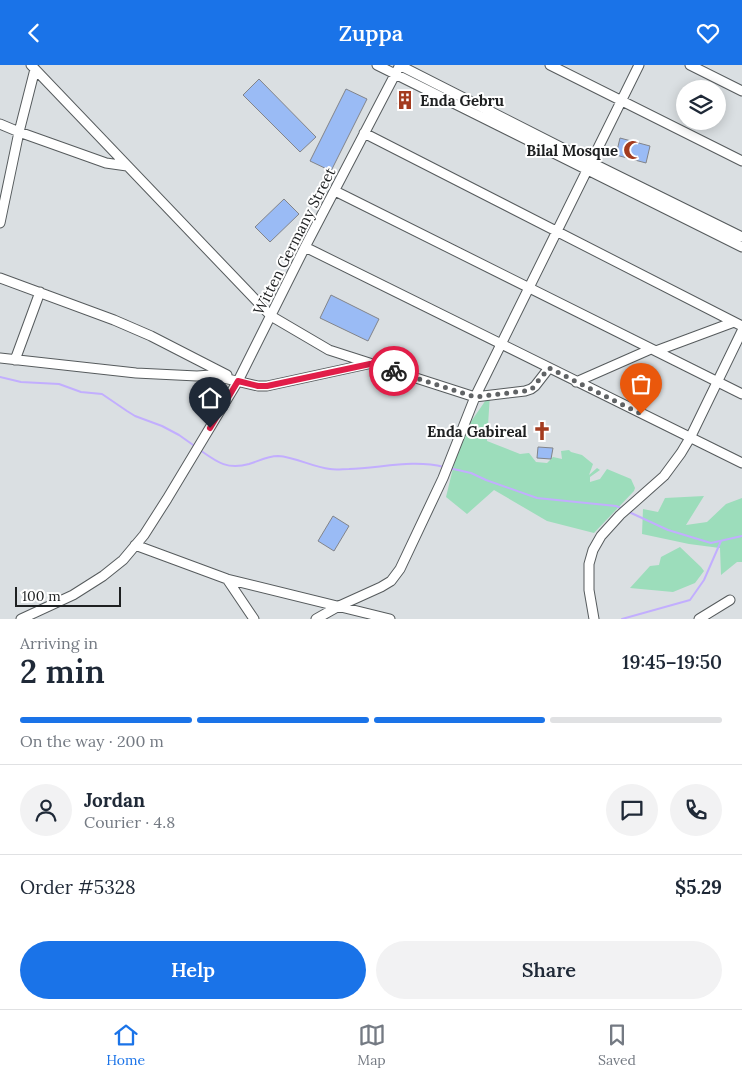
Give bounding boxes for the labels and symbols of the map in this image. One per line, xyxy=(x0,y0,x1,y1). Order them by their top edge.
building icon: Enda Gebru xyxy=(394,89,416,111)
place label: Enda Gebru xyxy=(420,91,504,110)
mosque icon: Bilal Mosque xyxy=(622,139,644,161)
place label: Bilal Mosque xyxy=(526,141,618,160)
street label: Witten Germany Street xyxy=(249,164,339,318)
courier xyxy=(369,346,419,396)
pin xyxy=(620,363,662,414)
pin xyxy=(189,377,231,428)
church icon: Enda Gabireal xyxy=(531,420,553,442)
place label: Enda Gabireal xyxy=(427,422,527,441)
scale bar xyxy=(15,584,121,607)

